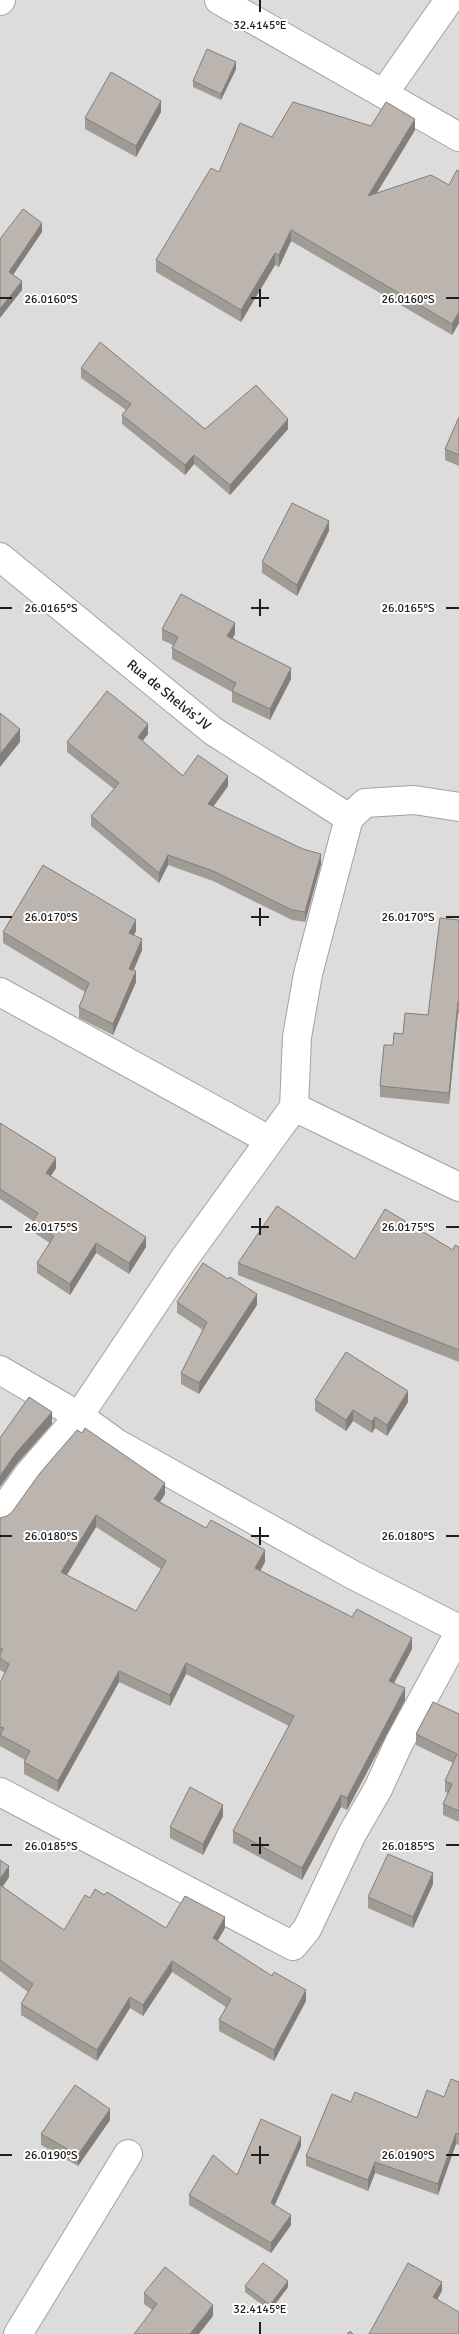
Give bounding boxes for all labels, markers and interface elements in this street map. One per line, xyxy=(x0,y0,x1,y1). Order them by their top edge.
text: 32.4145°E xyxy=(233,18,287,33)
text: 26.0160°S xyxy=(24,292,78,307)
text: 26.0160°S xyxy=(381,292,435,307)
text: 26.0165°S xyxy=(24,601,78,616)
text: 26.0165°S xyxy=(381,601,435,616)
street label: Rua de Shelvis’JV xyxy=(123,656,215,734)
text: 26.0170°S xyxy=(24,910,78,925)
text: 26.0170°S xyxy=(381,910,435,925)
text: 26.0175°S xyxy=(24,1220,78,1235)
text: 26.0175°S xyxy=(381,1220,435,1235)
text: 26.0180°S xyxy=(24,1529,78,1544)
text: 26.0180°S xyxy=(381,1529,435,1544)
text: 26.0185°S xyxy=(24,1839,78,1854)
text: 26.0185°S xyxy=(381,1839,435,1854)
text: 26.0190°S xyxy=(24,2148,78,2163)
text: 26.0190°S xyxy=(381,2148,435,2163)
text: 32.4145°E xyxy=(233,2302,287,2317)

